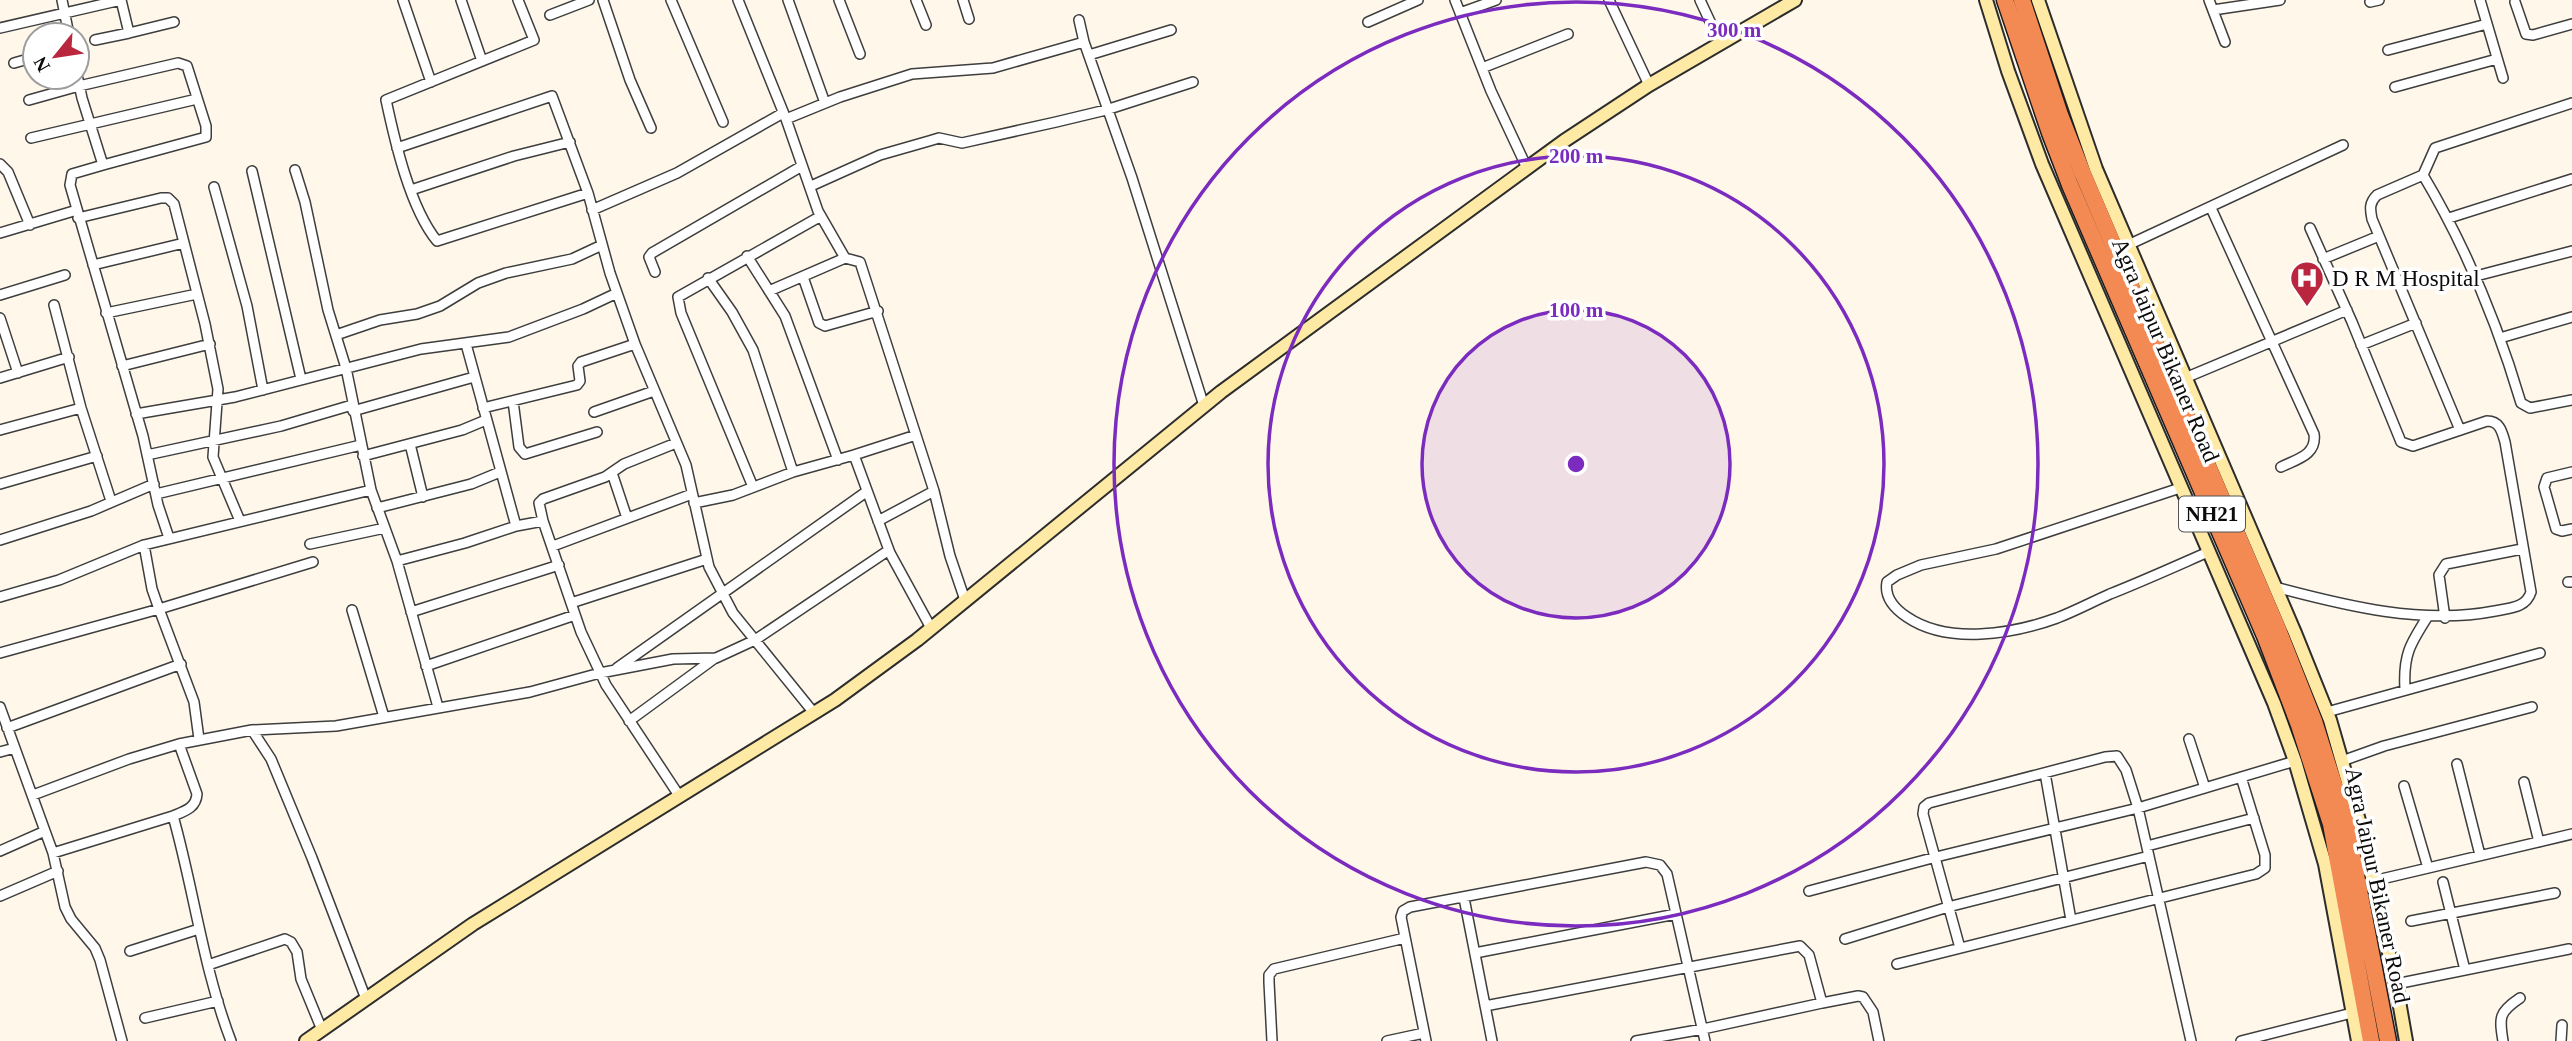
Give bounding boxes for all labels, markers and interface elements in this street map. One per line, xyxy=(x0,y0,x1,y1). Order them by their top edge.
text: 300 m xyxy=(1707,18,1762,42)
north arrow xyxy=(21,21,91,91)
text: N xyxy=(29,53,54,75)
text: 200 m xyxy=(1549,144,1604,168)
street label: Agra Jaipur Bikaner Road xyxy=(2107,234,2224,466)
hospital icon: D R M Hospital xyxy=(2288,259,2326,308)
place label: D R M Hospital xyxy=(2332,266,2480,291)
text: 100 m xyxy=(1549,298,1604,322)
centre of rings xyxy=(1564,452,1588,476)
road number: NH21 xyxy=(2179,496,2245,532)
street label: Agra Jaipur Bikaner Road xyxy=(2340,765,2415,1006)

